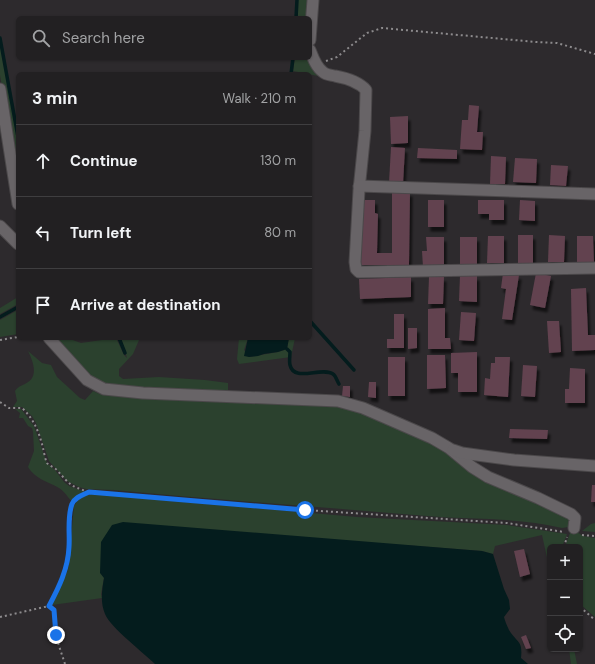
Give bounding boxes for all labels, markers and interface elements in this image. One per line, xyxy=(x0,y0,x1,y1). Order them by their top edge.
search box xyxy=(16,16,312,60)
icon: search xyxy=(30,27,52,49)
text: Search here xyxy=(62,28,145,48)
text: 3 min xyxy=(32,87,77,109)
text: Walk · 210 m xyxy=(223,90,296,107)
icon: ahead xyxy=(32,150,54,172)
text: Continue xyxy=(70,151,138,171)
text: 130 m xyxy=(260,152,296,169)
icon: left xyxy=(32,222,54,244)
text: Turn left xyxy=(70,223,131,243)
text: 80 m xyxy=(264,224,296,241)
icon: arrive xyxy=(32,294,54,316)
text: Arrive at destination xyxy=(70,295,221,315)
route start xyxy=(296,501,314,519)
map controls xyxy=(547,544,583,652)
button: + xyxy=(547,544,583,580)
button: − xyxy=(547,580,583,616)
button: locate xyxy=(547,616,583,652)
route end xyxy=(47,626,65,644)

